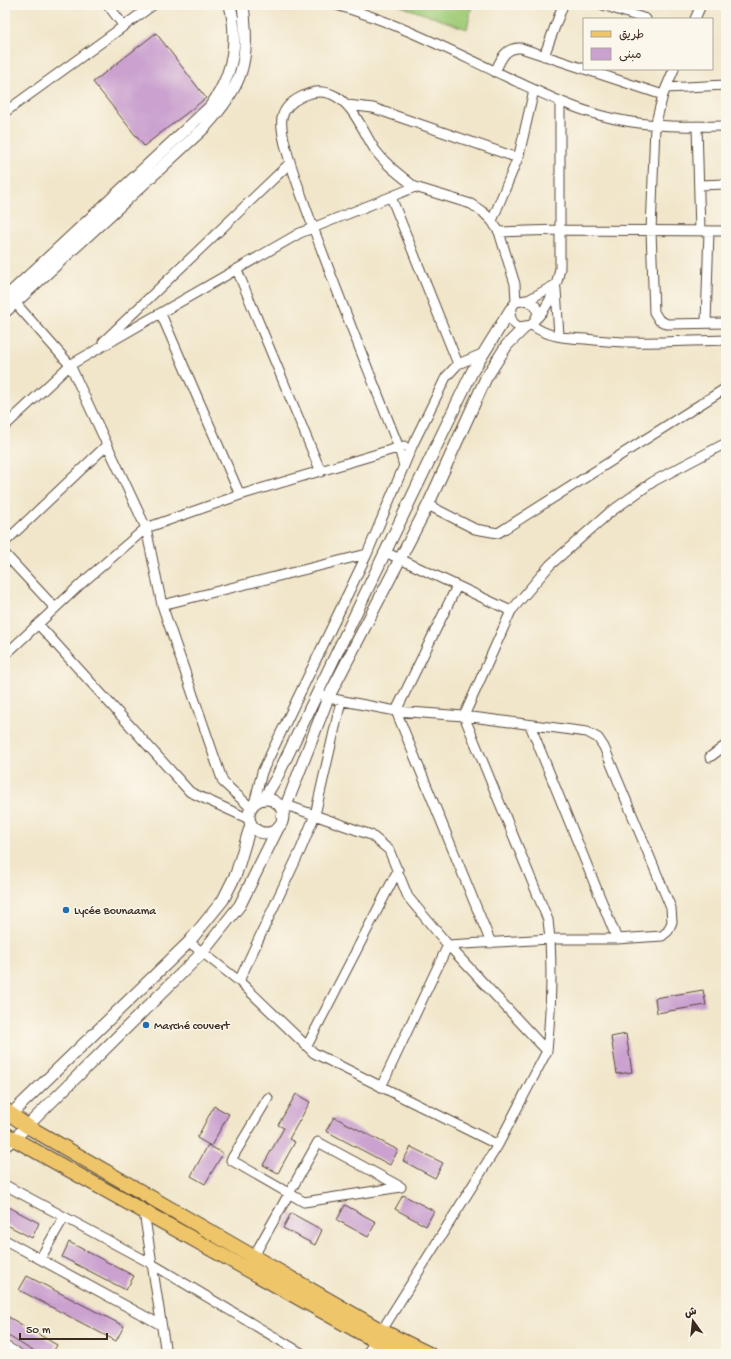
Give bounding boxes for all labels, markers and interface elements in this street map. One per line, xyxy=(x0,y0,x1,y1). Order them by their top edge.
legend xyxy=(583,18,713,70)
text: طريق xyxy=(619,29,644,43)
text: مبنى xyxy=(619,49,642,63)
marker: Lycée Bounaama xyxy=(61,905,71,915)
place label: Lycée Bounaama xyxy=(74,905,156,919)
marker: Marché couvert xyxy=(141,1020,151,1030)
place label: Marché couvert xyxy=(154,1020,230,1034)
north arrow xyxy=(673,1301,713,1341)
text: ش xyxy=(684,1306,698,1321)
scale bar xyxy=(20,1315,107,1341)
text: 50 m xyxy=(26,1324,51,1338)

